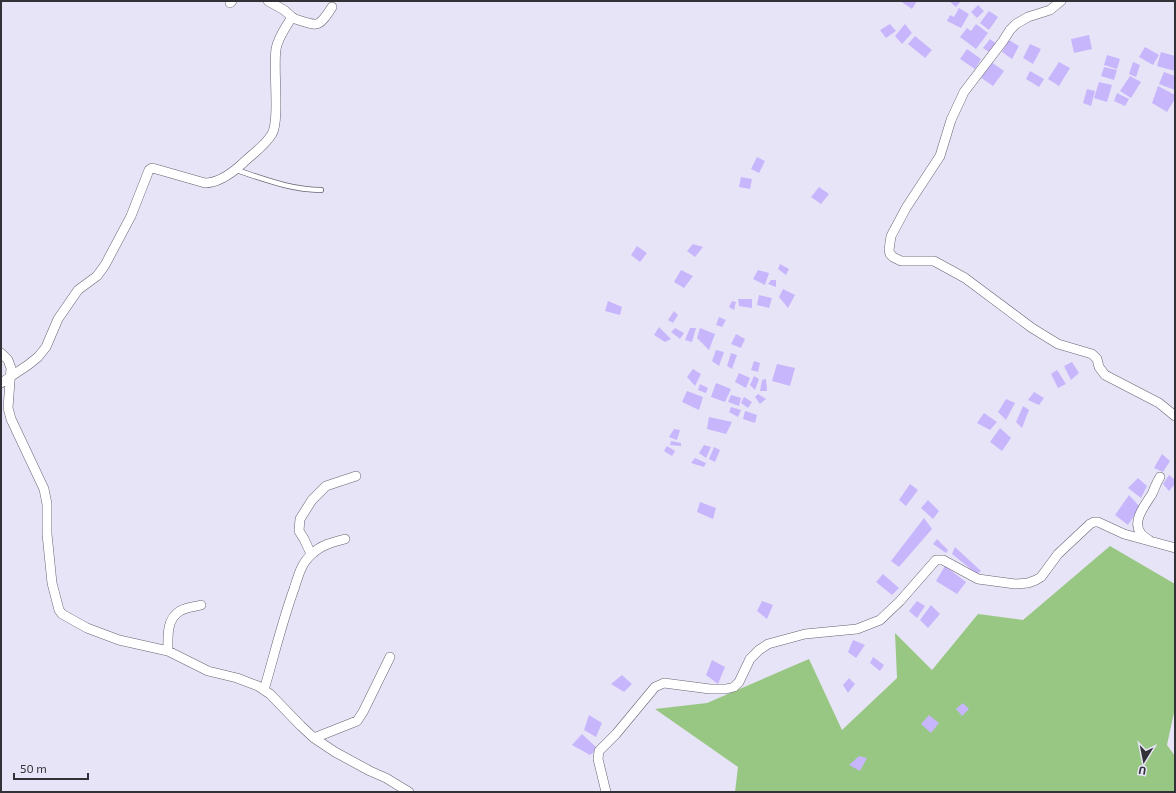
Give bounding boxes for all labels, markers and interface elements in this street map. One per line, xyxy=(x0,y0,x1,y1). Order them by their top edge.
north arrow xyxy=(1124,741,1164,781)
scale bar xyxy=(14,755,88,781)
text: 50 m xyxy=(20,761,47,775)
text: U xyxy=(1137,764,1147,778)

